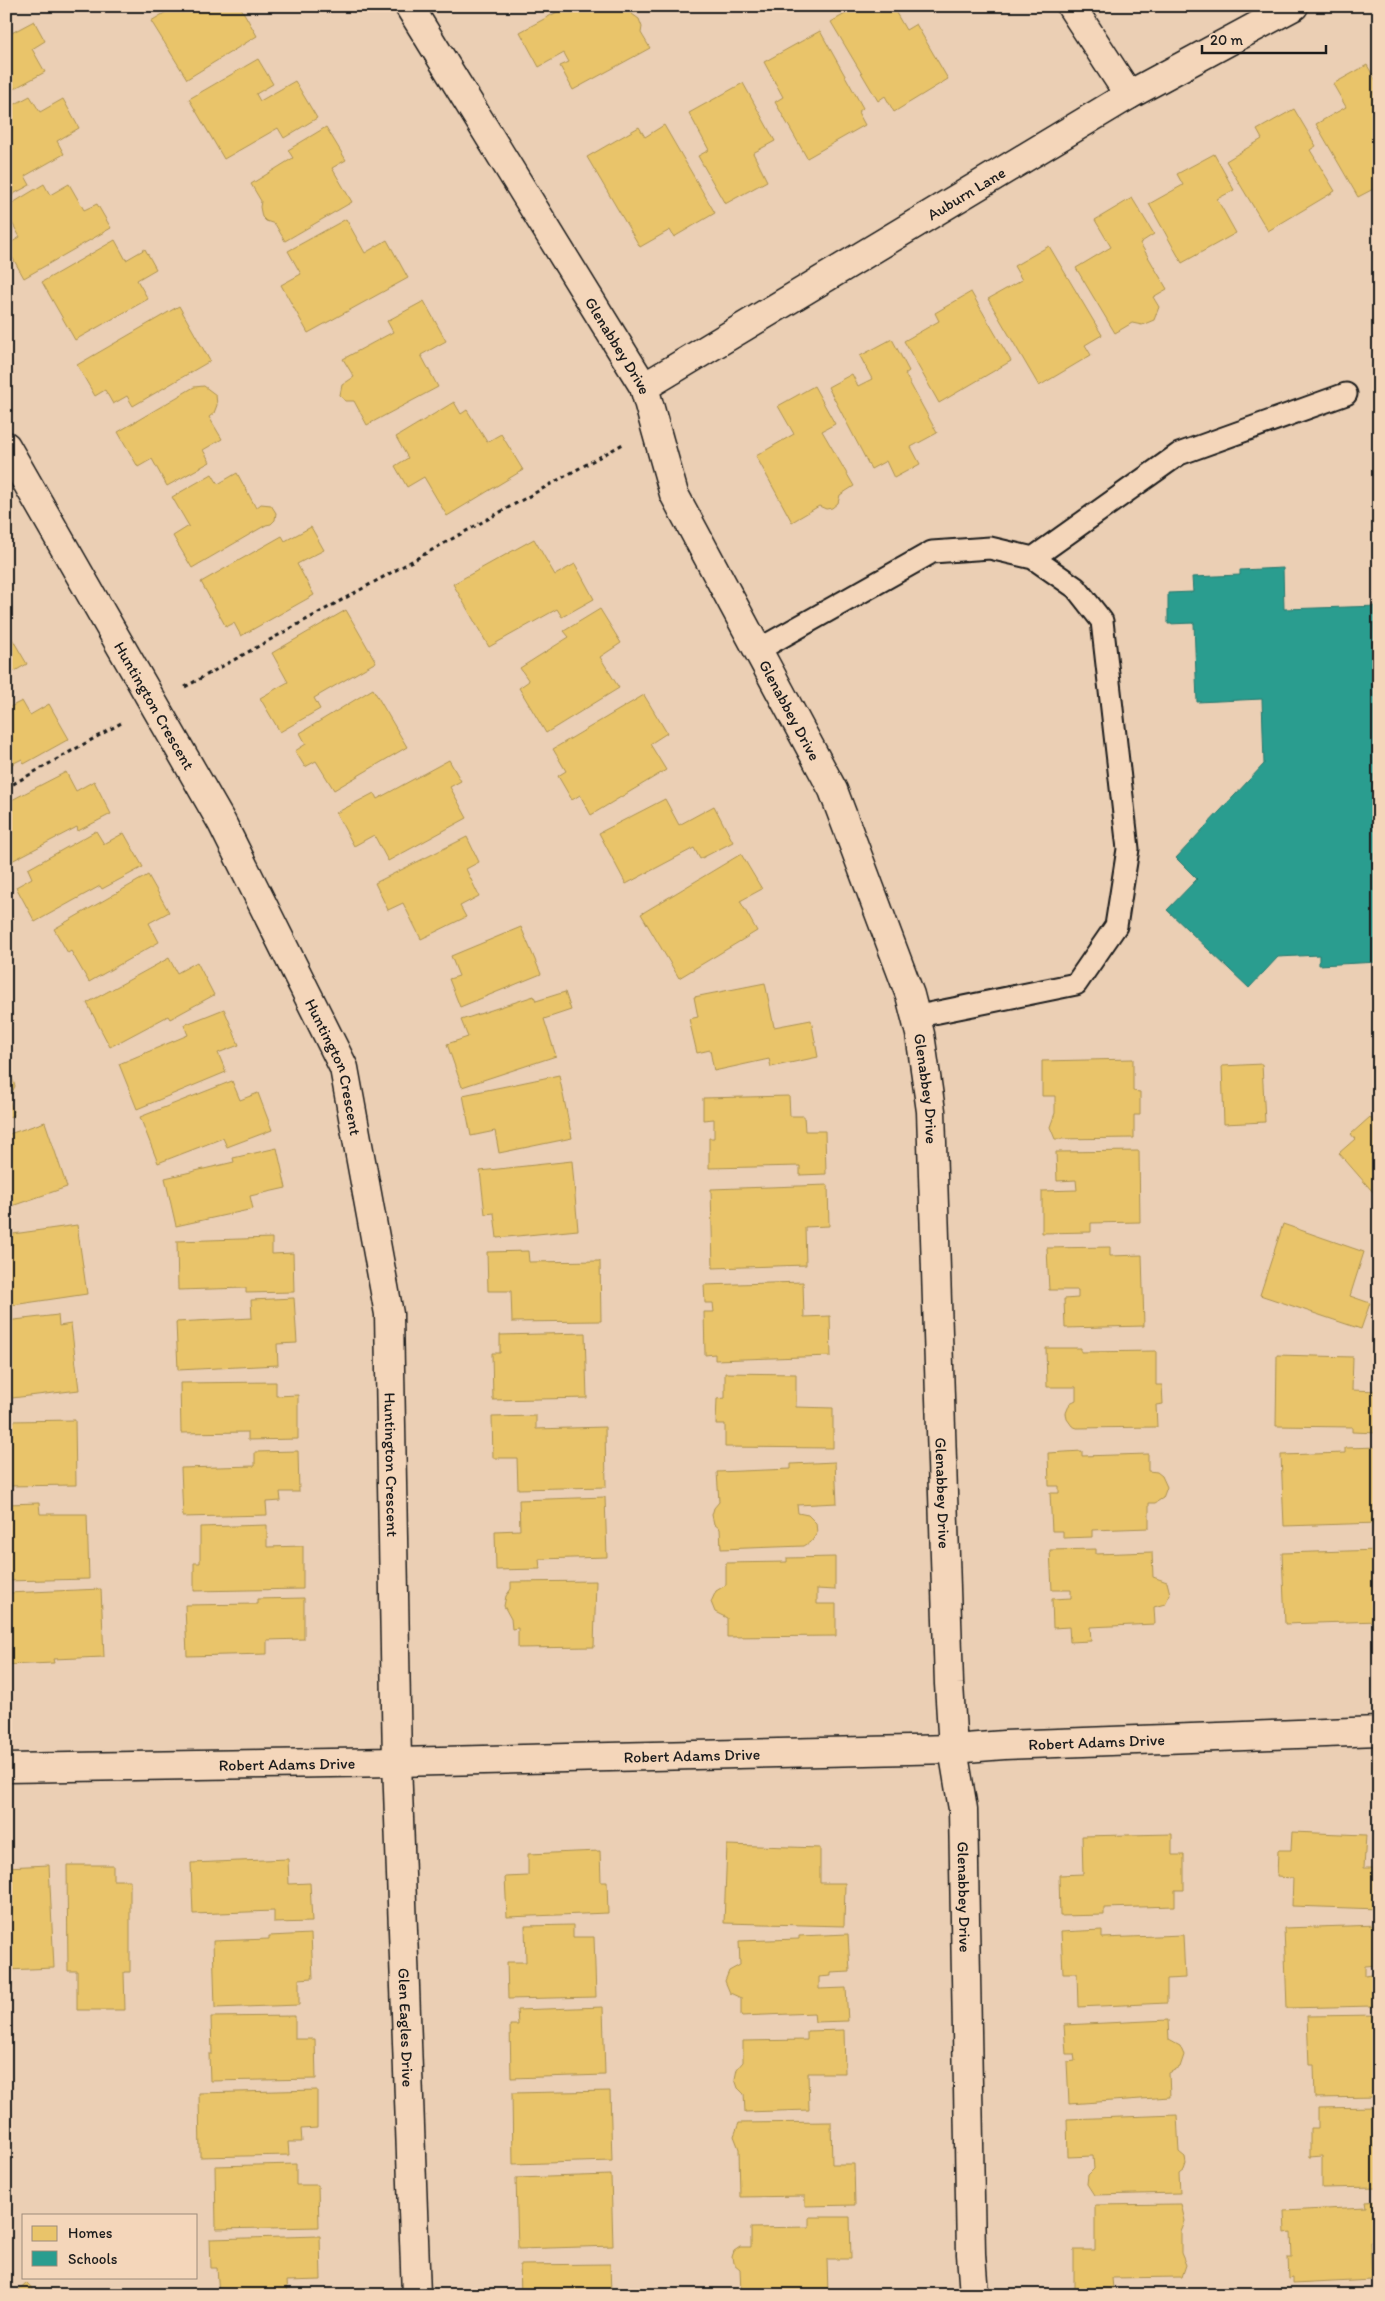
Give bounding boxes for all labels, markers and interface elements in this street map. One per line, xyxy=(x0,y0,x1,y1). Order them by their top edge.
scale bar xyxy=(1202,22,1326,54)
text: 20 m xyxy=(1210,31,1244,49)
street label: Auburn Lane xyxy=(924,163,1009,224)
street label: Glenabbey Drive xyxy=(581,294,655,396)
street label: Huntington Crescent xyxy=(110,638,198,773)
street label: Glenabbey Drive xyxy=(755,657,824,764)
street label: Huntington Crescent xyxy=(301,996,365,1137)
street label: Glenabbey Drive xyxy=(910,1032,941,1144)
street label: Huntington Crescent xyxy=(380,1392,402,1537)
street label: Glenabbey Drive xyxy=(931,1437,954,1549)
street label: Robert Adams Drive xyxy=(1028,1730,1165,1754)
street label: Robert Adams Drive xyxy=(623,1745,760,1767)
street label: Robert Adams Drive xyxy=(219,1754,355,1775)
street label: Glenabbey Drive xyxy=(954,1841,975,1953)
street label: Glen Eagles Drive xyxy=(394,1968,418,2087)
legend xyxy=(22,2214,198,2278)
text: Homes xyxy=(68,2224,113,2242)
text: Schools xyxy=(68,2250,118,2268)

